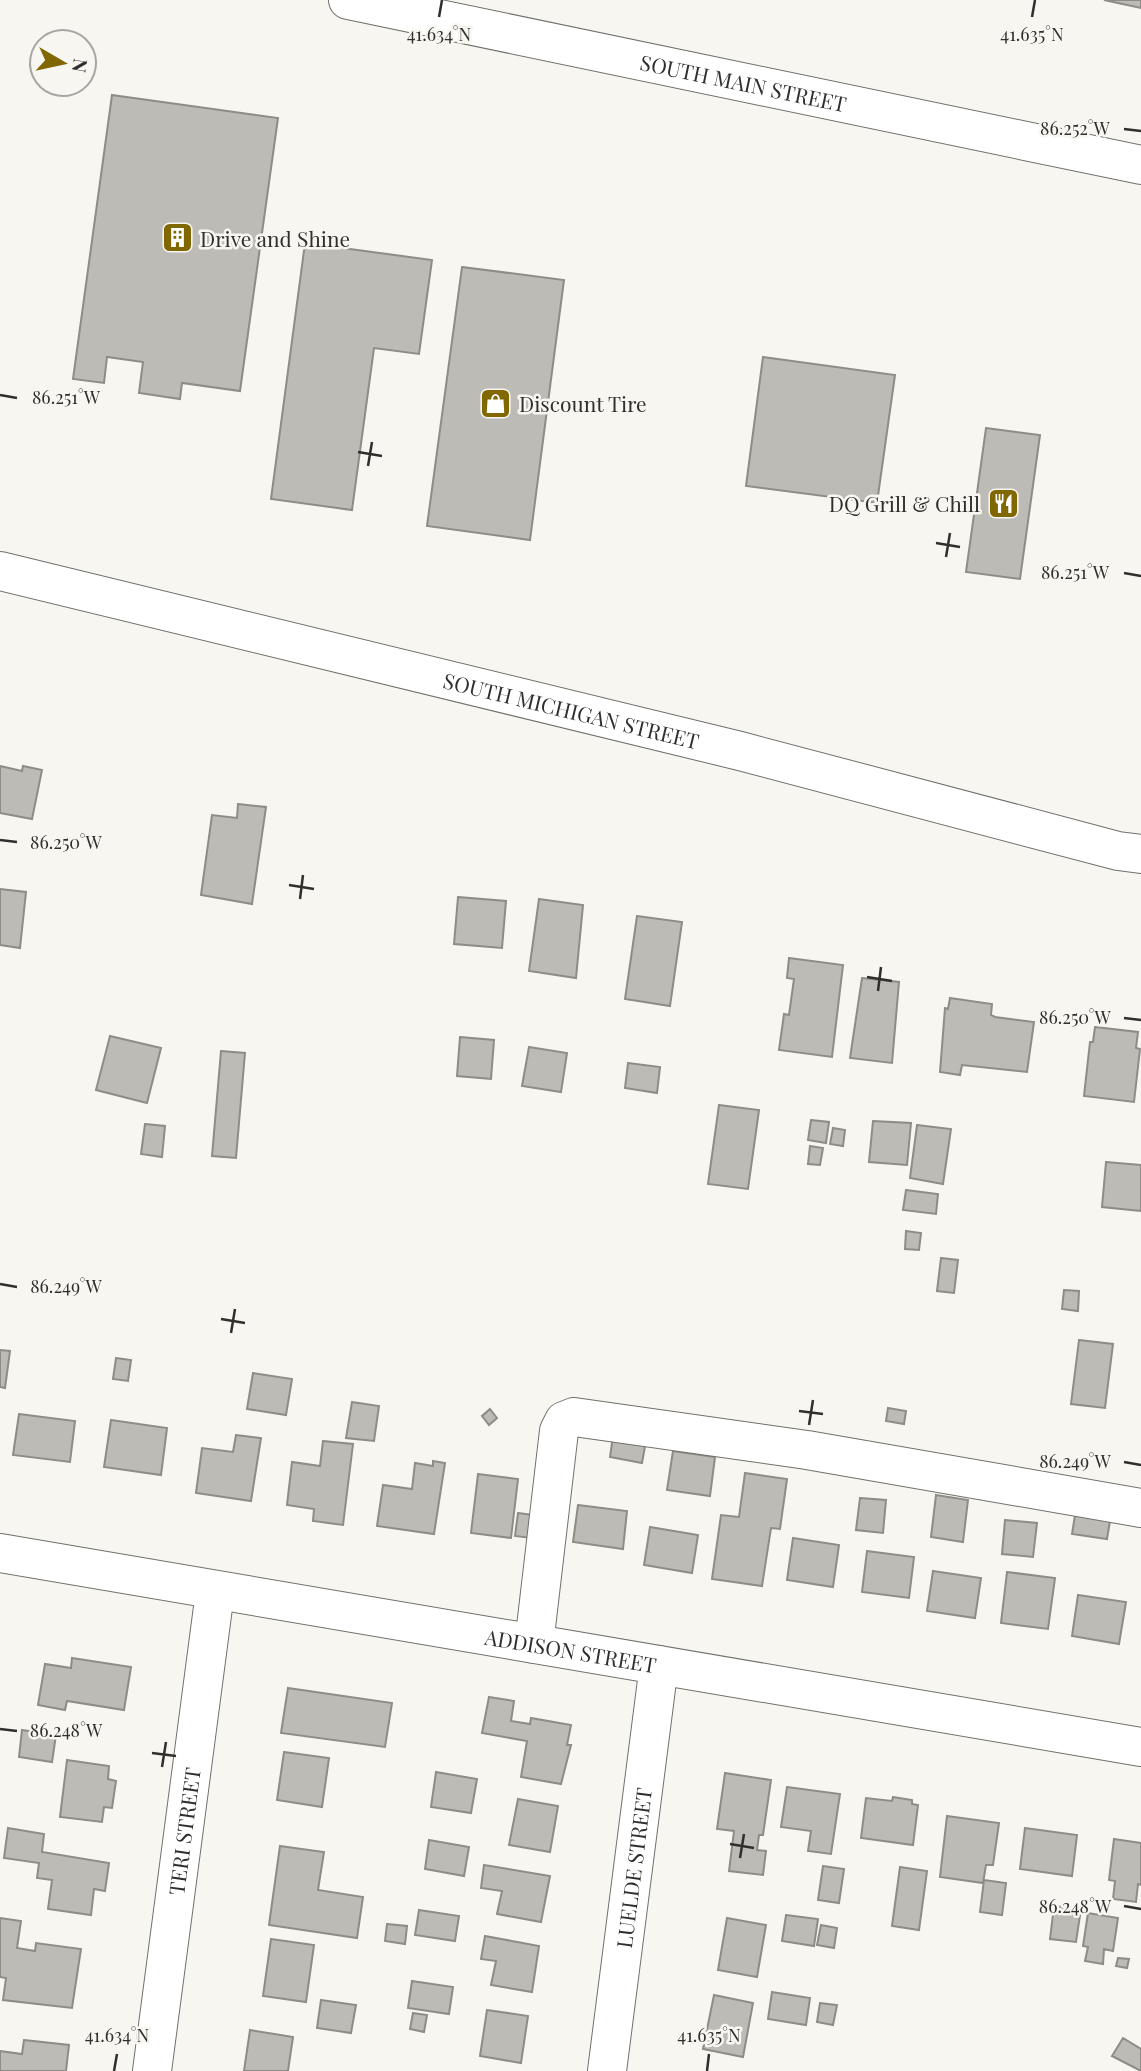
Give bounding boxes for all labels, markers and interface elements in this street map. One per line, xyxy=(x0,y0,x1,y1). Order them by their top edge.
text: 41.634°N xyxy=(407,22,472,46)
text: 41.635°N xyxy=(1000,22,1064,46)
north arrow xyxy=(28,28,98,98)
street label: SOUTH MAIN STREET xyxy=(638,47,849,117)
text: N xyxy=(67,57,95,75)
text: 86.252°W xyxy=(1040,116,1111,140)
building icon: Drive and Shine xyxy=(160,221,194,255)
place label: Drive and Shine xyxy=(200,224,350,252)
text: 86.251°W xyxy=(32,385,101,409)
shop icon: Discount Tire xyxy=(479,386,513,420)
place label: Discount Tire xyxy=(519,389,647,417)
restaurant icon: DQ Grill & Chill xyxy=(986,486,1020,520)
place label: DQ Grill & Chill xyxy=(829,489,980,517)
text: 86.251°W xyxy=(1041,560,1110,584)
street label: SOUTH MICHIGAN STREET xyxy=(441,665,702,755)
text: 86.250°W xyxy=(30,830,103,854)
text: 86.250°W xyxy=(1039,1005,1112,1029)
text: 86.249°W xyxy=(30,1274,102,1298)
text: 86.249°W xyxy=(1039,1449,1111,1473)
street label: ADDISON STREET xyxy=(482,1622,659,1678)
text: 86.248°W xyxy=(30,1718,103,1742)
street label: TERI STREET xyxy=(161,1766,206,1897)
street label: LUELDE STREET xyxy=(609,1786,657,1950)
text: 86.248°W xyxy=(1039,1894,1112,1918)
text: 41.634°N xyxy=(85,2023,150,2047)
text: 41.635°N xyxy=(677,2023,741,2047)

